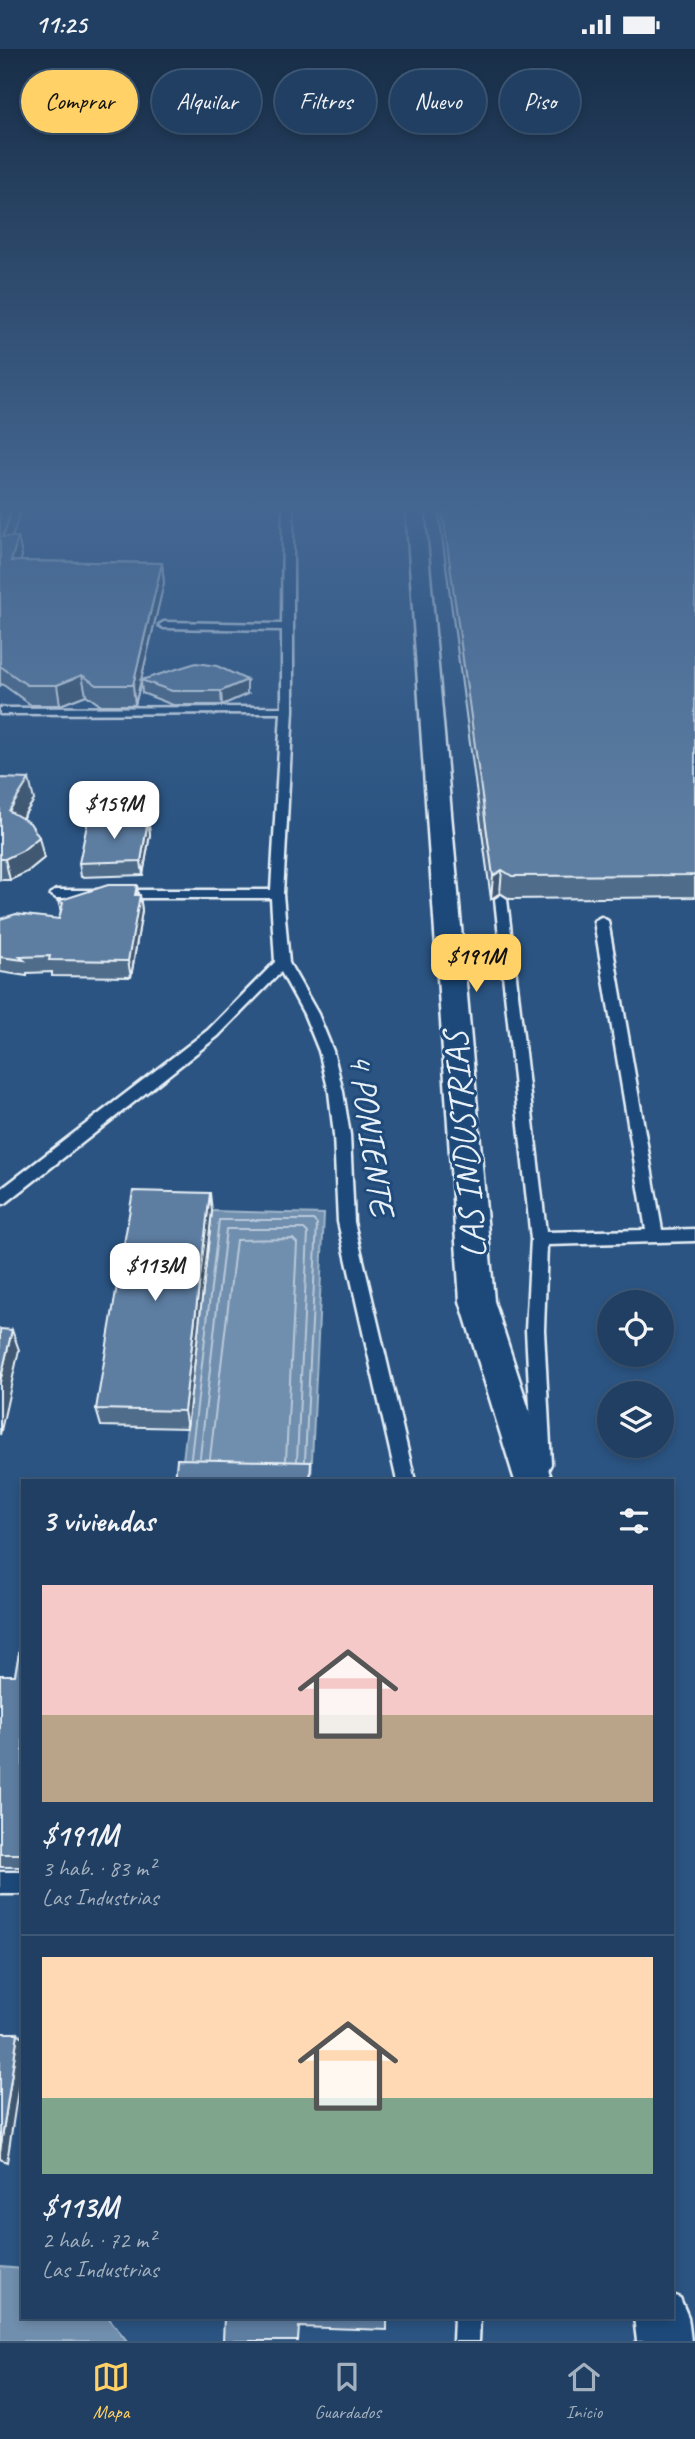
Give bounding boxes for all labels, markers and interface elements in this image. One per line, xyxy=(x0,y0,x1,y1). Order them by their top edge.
text: 11:25 xyxy=(35,8,87,41)
chip: Comprar xyxy=(21,70,138,133)
chip: Alquilar xyxy=(152,70,261,133)
chip: Filtros xyxy=(275,70,376,133)
chip: Nuevo xyxy=(390,70,486,133)
chip: Piso xyxy=(500,70,580,133)
pin: $159M xyxy=(65,781,163,841)
text: $159M xyxy=(85,789,143,818)
pin: $191M xyxy=(427,935,525,994)
text: $191M xyxy=(447,942,505,971)
street label: LAS INDUSTRIAS xyxy=(432,1026,497,1260)
street label: 4 PONIENTE xyxy=(338,1050,406,1223)
pin: $113M xyxy=(106,1243,204,1303)
text: $113M xyxy=(126,1251,184,1280)
map controls xyxy=(597,1290,674,1458)
button: locate xyxy=(597,1290,674,1367)
button: layers xyxy=(597,1381,674,1458)
text: 3 viviendas xyxy=(42,1502,154,1540)
icon: filters xyxy=(615,1502,653,1540)
icon: home xyxy=(285,1631,411,1757)
text: $191M xyxy=(42,1816,118,1854)
text: 3 hab. · 83 m² xyxy=(42,1854,155,1883)
text: Las Industrias xyxy=(42,1883,158,1912)
icon: home xyxy=(285,2003,411,2129)
text: $113M xyxy=(42,2188,118,2226)
text: 2 hab. · 72 m² xyxy=(42,2226,155,2255)
text: Las Industrias xyxy=(42,2255,158,2284)
tab: Mapa xyxy=(92,2358,130,2424)
tab: Guardados xyxy=(314,2358,381,2424)
tab: Inicio xyxy=(565,2358,603,2424)

